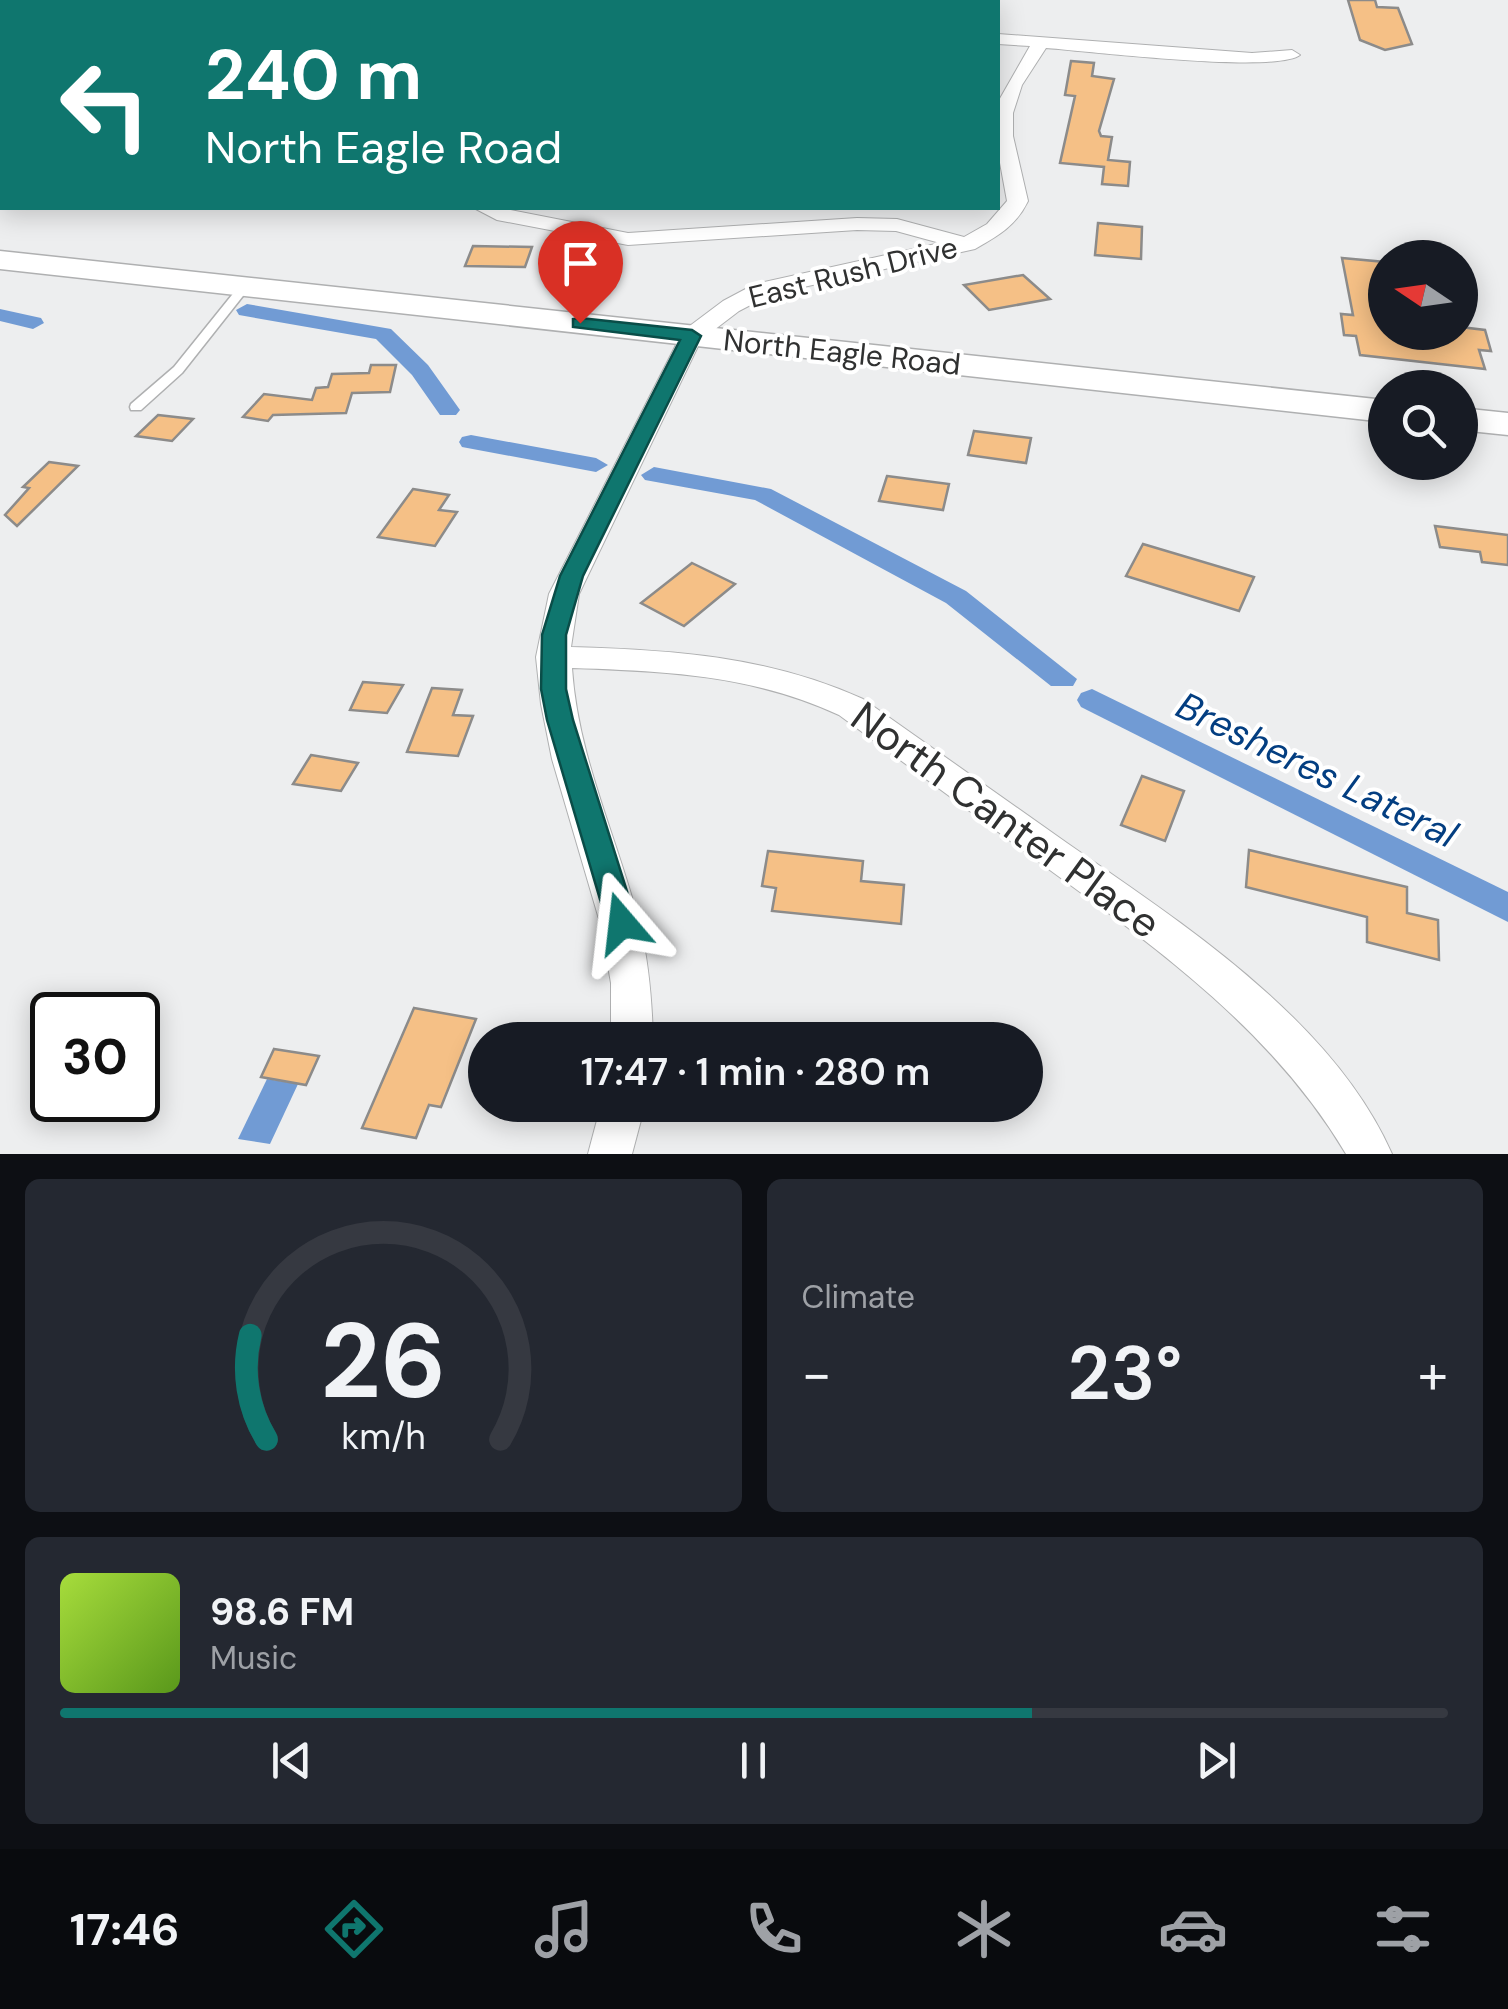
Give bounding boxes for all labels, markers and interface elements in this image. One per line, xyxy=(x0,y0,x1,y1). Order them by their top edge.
text: 240 m xyxy=(205,30,422,121)
icon: left xyxy=(40,40,170,170)
text: North Eagle Road xyxy=(205,118,562,177)
pin xyxy=(538,221,623,324)
street label: East Rush Drive xyxy=(745,227,961,317)
icon: arrive xyxy=(553,236,608,291)
north arrow xyxy=(1368,240,1478,350)
map controls xyxy=(1368,240,1478,480)
street label: North Eagle Road xyxy=(722,320,962,384)
button: search xyxy=(1368,370,1478,480)
water label: Bresheres Lateral xyxy=(1168,680,1466,860)
street label: North Canter Place xyxy=(840,689,1172,951)
position arrow xyxy=(570,871,674,975)
speed limit sign: 30 xyxy=(30,992,160,1122)
text: 17:47 · 1 min · 280 m xyxy=(581,1047,930,1097)
text: Climate xyxy=(802,1276,915,1318)
text: 26 xyxy=(320,1294,446,1429)
text: 23° xyxy=(1067,1325,1182,1422)
text: − xyxy=(802,1338,832,1410)
text: + xyxy=(1418,1338,1448,1410)
text: km/h xyxy=(341,1414,425,1460)
text: 98.6 FM xyxy=(210,1587,354,1637)
text: Music xyxy=(210,1637,297,1679)
icon: previous xyxy=(264,1733,319,1788)
icon: pause xyxy=(726,1733,781,1788)
icon: next xyxy=(1189,1733,1244,1788)
icon: directions xyxy=(319,1894,389,1964)
icon: music xyxy=(529,1894,599,1964)
icon: phone xyxy=(739,1894,809,1964)
icon: climate xyxy=(949,1894,1019,1964)
icon: car xyxy=(1158,1894,1228,1964)
icon: filters xyxy=(1368,1894,1438,1964)
text: 17:46 xyxy=(70,1900,180,1959)

